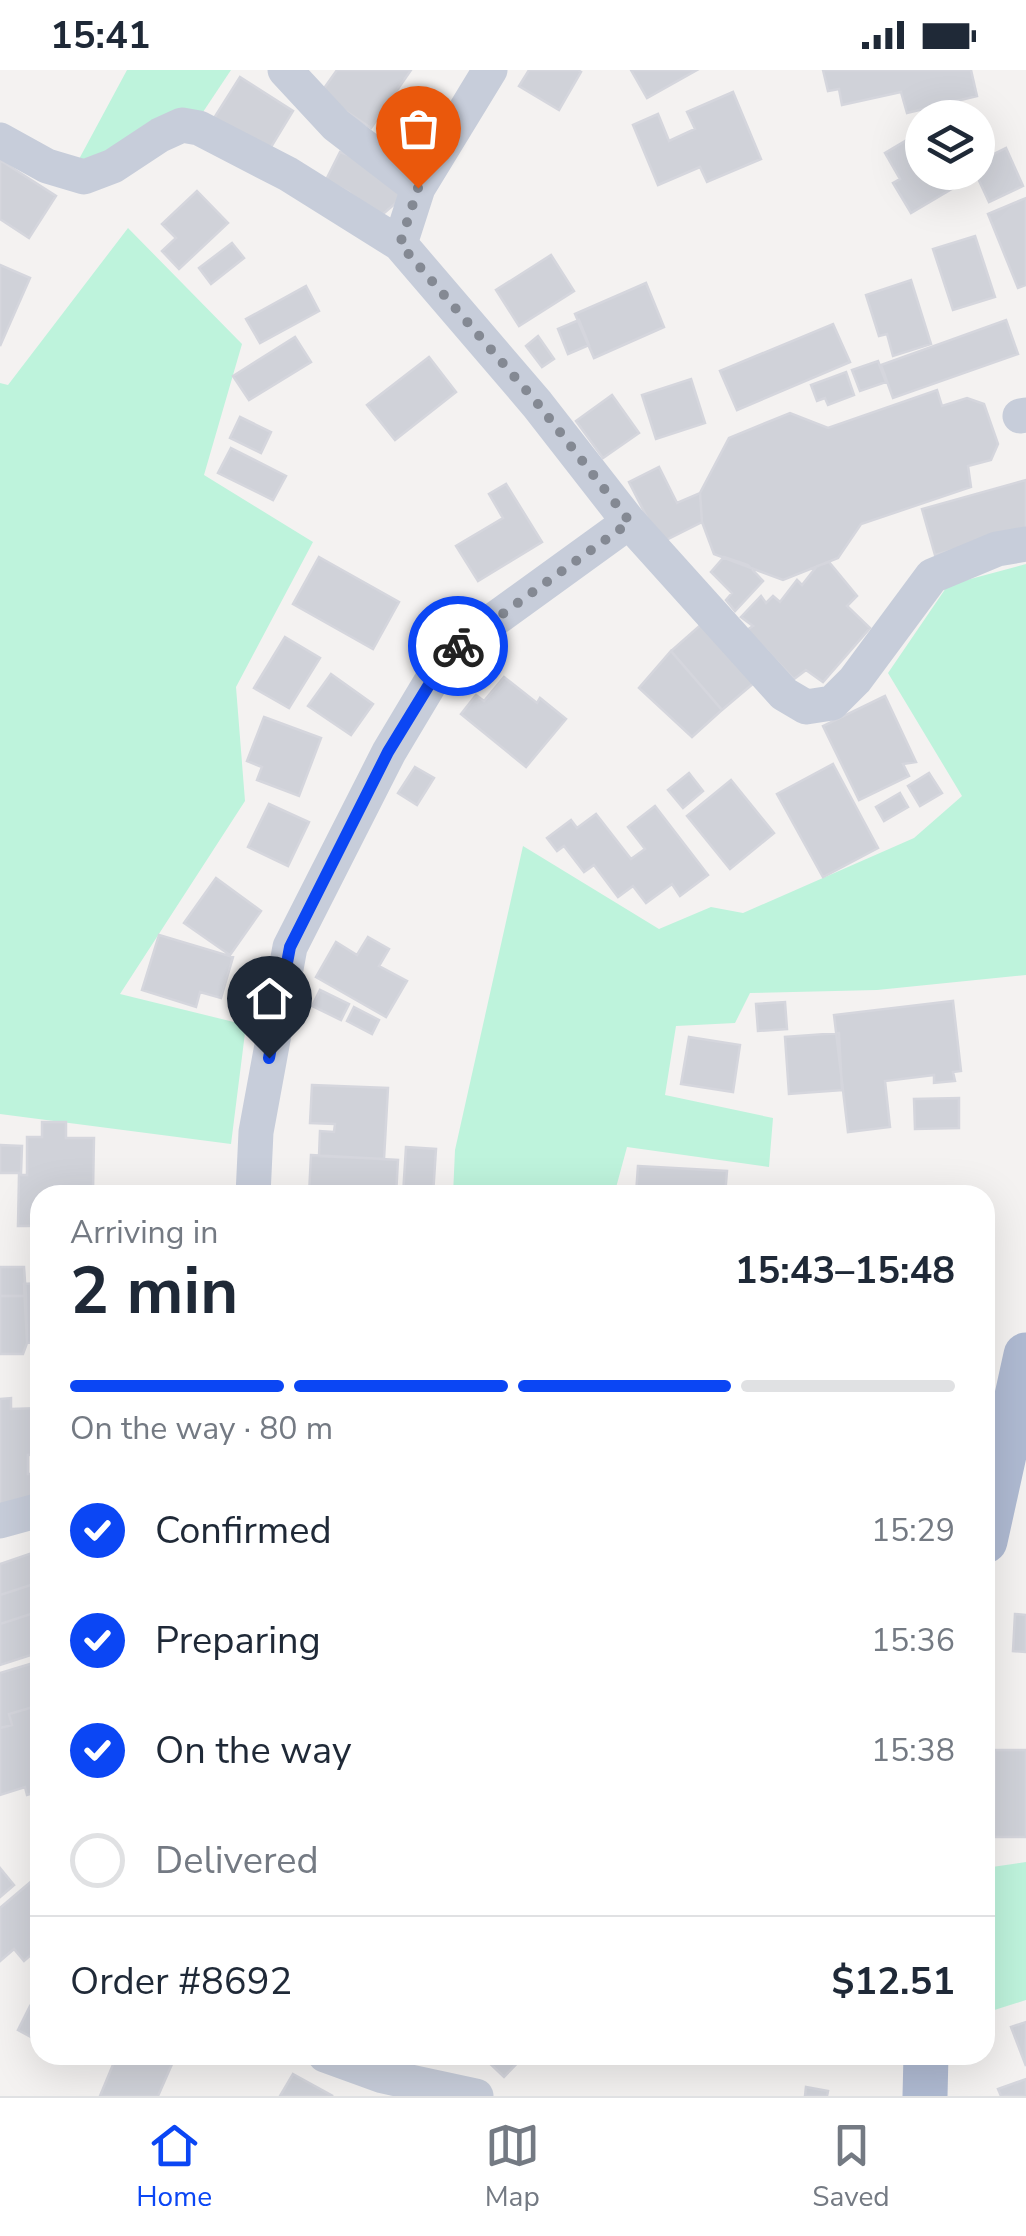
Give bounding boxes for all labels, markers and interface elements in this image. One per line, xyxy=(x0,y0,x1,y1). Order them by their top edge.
text: 15:41 xyxy=(50,10,151,61)
pin xyxy=(376,86,461,189)
map controls xyxy=(905,100,995,190)
button: layers xyxy=(905,100,995,190)
icon: bag xyxy=(391,101,446,156)
courier xyxy=(408,596,508,696)
icon: bike xyxy=(431,619,486,674)
pin xyxy=(227,956,312,1059)
icon: home xyxy=(242,971,297,1026)
text: Arriving in xyxy=(70,1211,218,1254)
text: 15:43–15:48 xyxy=(735,1245,955,1296)
text: 2 min xyxy=(70,1247,238,1336)
text: On the way · 80 m xyxy=(70,1407,333,1450)
icon: check xyxy=(70,1503,125,1558)
text: Confirmed xyxy=(155,1505,332,1556)
text: 15:29 xyxy=(871,1509,955,1552)
icon: check xyxy=(70,1613,125,1668)
text: Preparing xyxy=(155,1615,321,1666)
text: 15:36 xyxy=(871,1619,955,1662)
icon: check xyxy=(70,1723,125,1778)
text: On the way xyxy=(155,1725,351,1776)
text: 15:38 xyxy=(871,1729,955,1772)
text: Delivered xyxy=(155,1835,319,1886)
text: Order #8692 xyxy=(70,1956,292,2007)
text: $12.51 xyxy=(832,1956,955,2007)
tab: Home xyxy=(136,2118,212,2216)
tab: Map xyxy=(485,2118,540,2216)
tab: Saved xyxy=(812,2118,890,2216)

